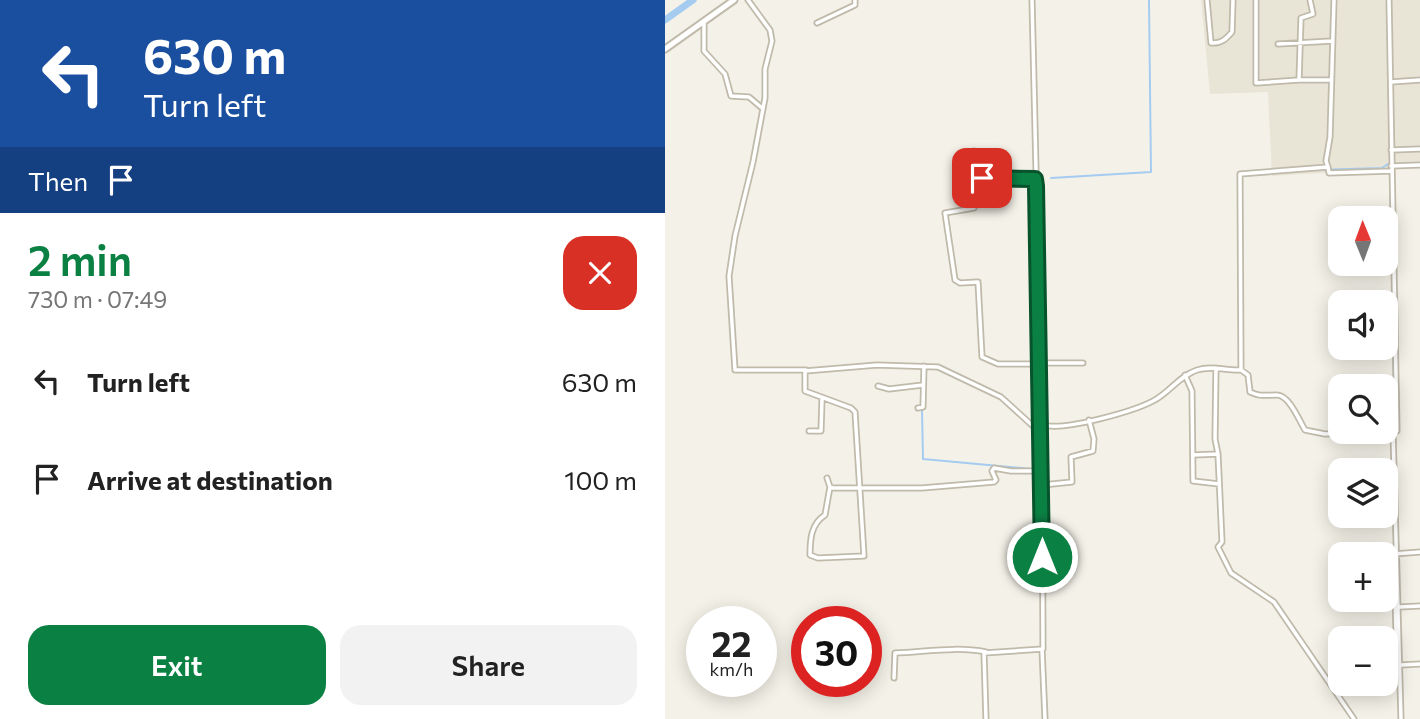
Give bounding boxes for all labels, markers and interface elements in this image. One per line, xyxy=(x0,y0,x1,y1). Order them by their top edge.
text: 630 m xyxy=(143,24,286,84)
icon: left xyxy=(28,28,119,119)
text: Turn left xyxy=(143,84,267,124)
pin xyxy=(952,148,1012,208)
icon: arrive xyxy=(963,159,1001,197)
icon: arrive xyxy=(102,161,140,199)
text: Then xyxy=(28,165,88,196)
north arrow xyxy=(1328,206,1398,276)
map controls xyxy=(1328,206,1398,696)
text: 2 min xyxy=(28,233,132,285)
button: close xyxy=(563,236,637,310)
text: 730 m · 07:49 xyxy=(28,285,167,313)
button: sound xyxy=(1328,290,1398,360)
icon: left xyxy=(28,362,66,400)
text: Turn left xyxy=(87,366,190,397)
text: 630 m xyxy=(562,366,637,397)
button: search xyxy=(1328,374,1398,444)
button: layers xyxy=(1328,458,1398,528)
icon: arrive xyxy=(28,460,66,498)
text: Arrive at destination xyxy=(87,464,333,495)
text: 100 m xyxy=(564,464,637,495)
position arrow xyxy=(1005,520,1079,594)
button: + xyxy=(1328,542,1398,612)
speed limit sign: 30 xyxy=(791,606,882,697)
text: 22 xyxy=(712,621,751,664)
button: Exit xyxy=(28,625,326,705)
button: Share xyxy=(340,625,637,705)
button: − xyxy=(1328,626,1398,696)
text: km/h xyxy=(710,658,753,680)

